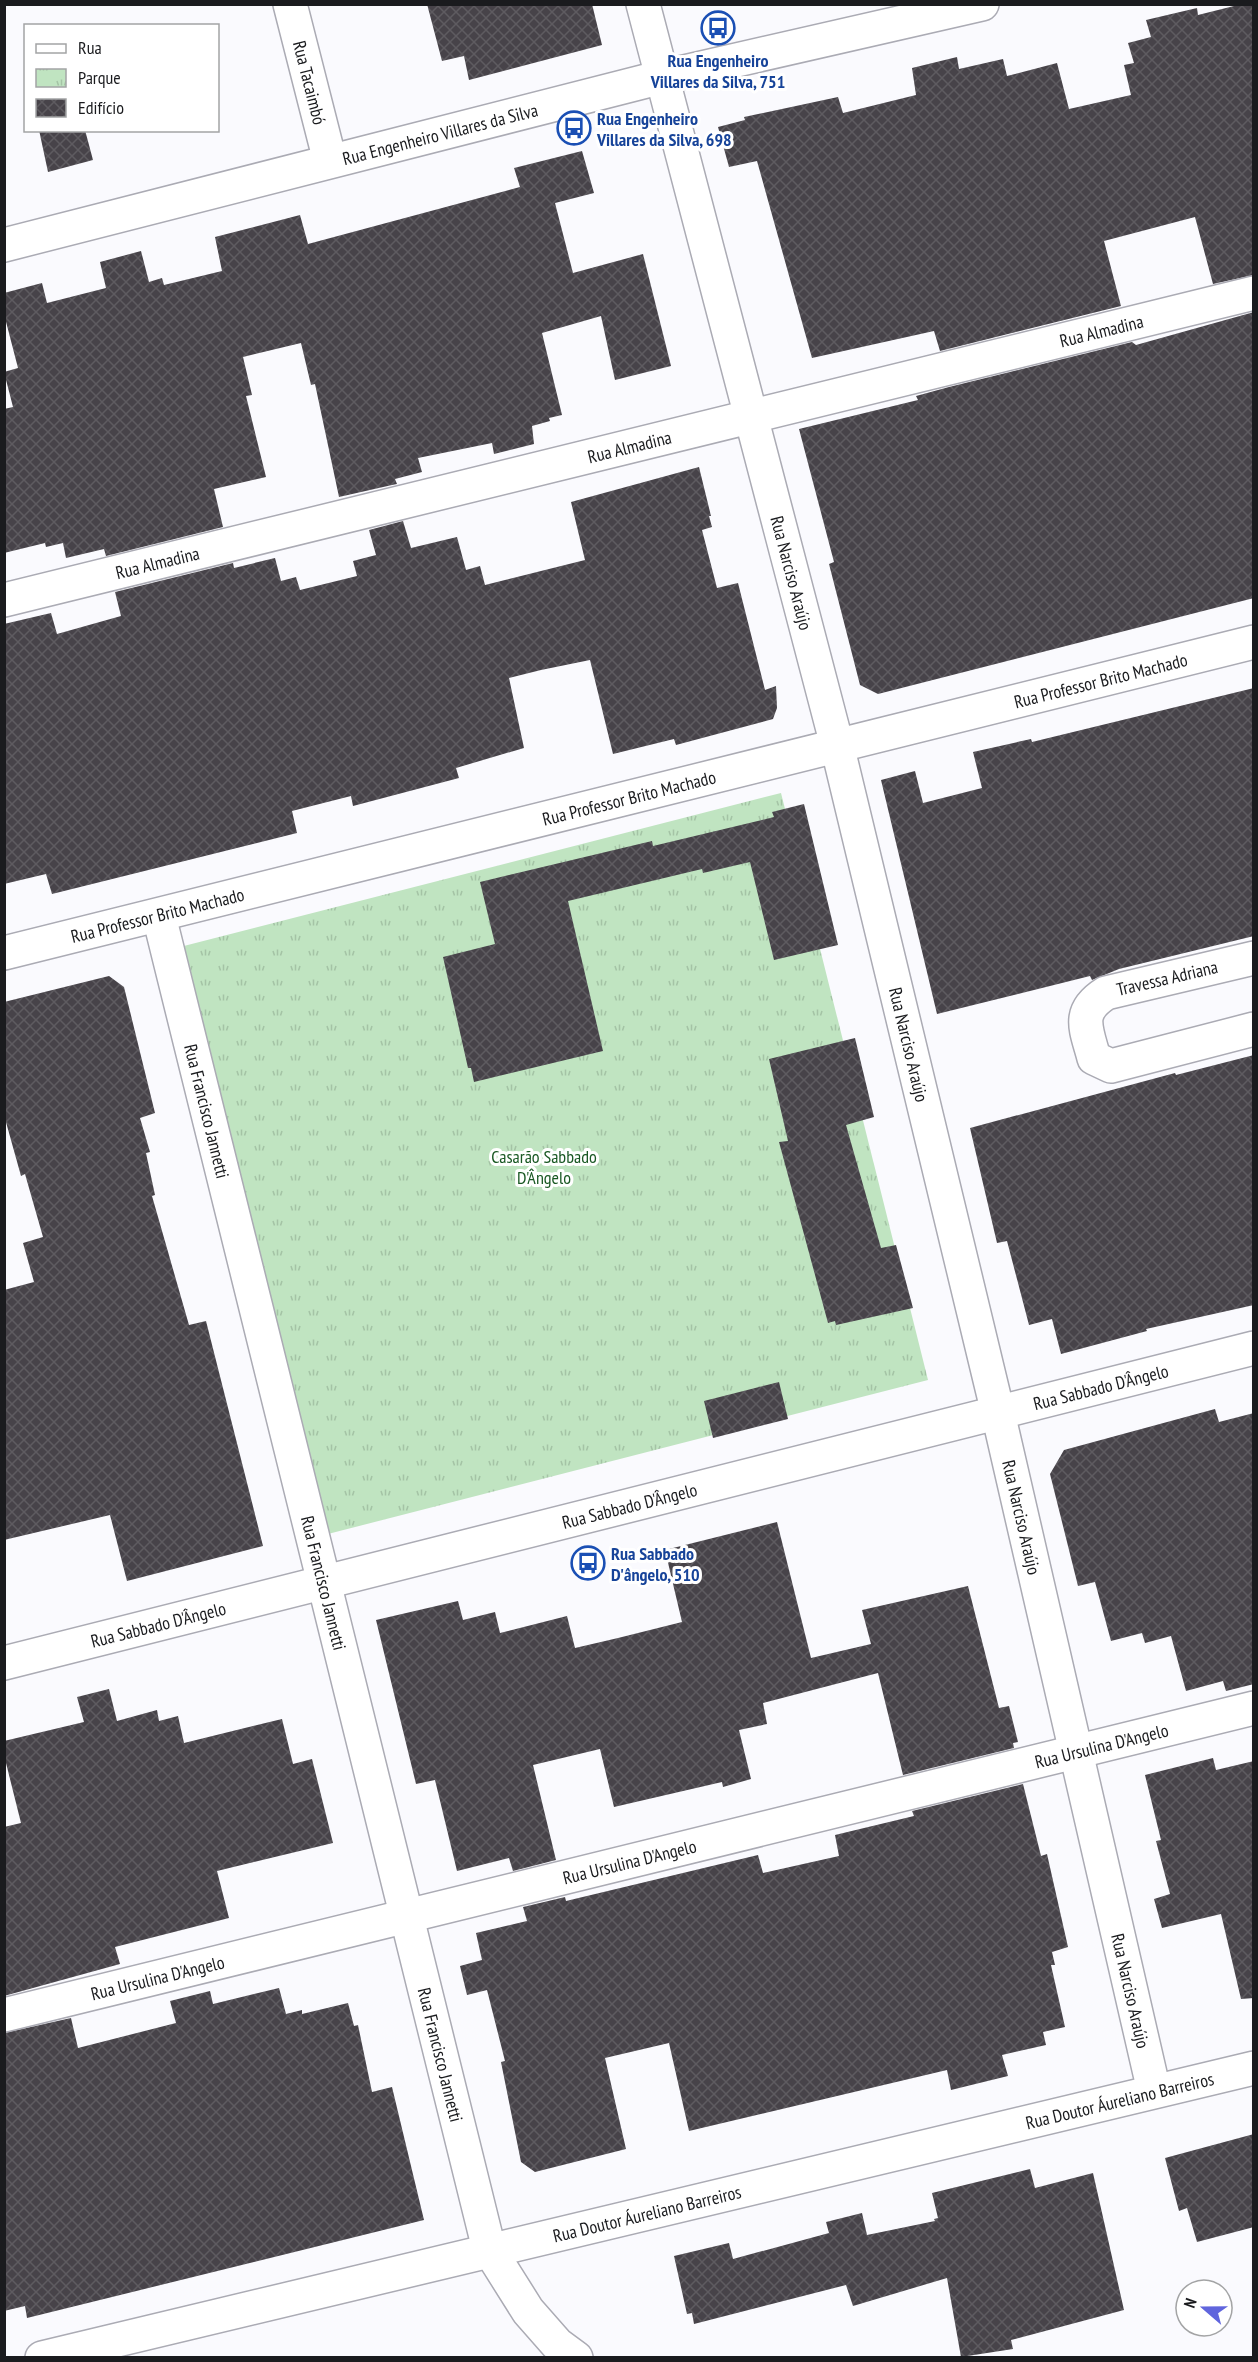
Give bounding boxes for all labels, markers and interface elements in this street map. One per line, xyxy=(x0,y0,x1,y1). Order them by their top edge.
bus stop icon: Rua Engenheiro Villares da Silva, 751 xyxy=(700,10,736,46)
legend xyxy=(24,24,219,132)
text: Rua xyxy=(78,36,102,59)
street label: Rua Tacaimbó xyxy=(288,38,332,127)
place label: Rua Engenheiro Villares da Silva, 751 xyxy=(650,49,785,93)
text: Parque xyxy=(78,66,121,89)
text: Edifício xyxy=(78,96,124,119)
street label: Rua Engenheiro Villares da Silva xyxy=(340,98,540,170)
place label: Rua Engenheiro Villares da Silva, 698 xyxy=(596,107,732,151)
bus stop icon: Rua Engenheiro Villares da Silva, 698 xyxy=(556,110,592,146)
street label: Rua Almadina xyxy=(1057,309,1146,352)
street label: Rua Almadina xyxy=(585,425,674,468)
street label: Rua Narciso Araújo xyxy=(766,513,818,633)
street label: Rua Almadina xyxy=(113,541,202,584)
street label: Rua Professor Brito Machado xyxy=(1011,647,1190,713)
street label: Rua Professor Brito Machado xyxy=(540,765,718,830)
street label: Rua Professor Brito Machado xyxy=(68,882,247,947)
street label: Travessa Adriana xyxy=(1114,955,1220,1001)
street label: Rua Narciso Araújo xyxy=(884,985,934,1104)
street label: Rua Francisco Jannetti xyxy=(180,1042,235,1181)
park label: Casarão Sabbado D'Ângelo xyxy=(491,1145,597,1189)
street label: Rua Sabbado D'Ângelo xyxy=(1031,1358,1171,1415)
street label: Rua Narciso Araújo xyxy=(998,1458,1046,1577)
street label: Rua Sabbado D'Ângelo xyxy=(559,1477,700,1533)
street label: Rua Francisco Jannetti xyxy=(296,1513,352,1652)
place label: Rua Sabbado D'ângelo, 510 xyxy=(611,1542,700,1586)
bus stop icon: Rua Sabbado D'ângelo, 510 xyxy=(570,1545,606,1581)
street label: Rua Sabbado D'Ângelo xyxy=(88,1596,228,1652)
street label: Rua Ursulina D'Angelo xyxy=(1032,1718,1171,1773)
street label: Rua Ursulina D'Angelo xyxy=(560,1834,699,1889)
street label: Rua Narciso Araújo xyxy=(1107,1931,1155,2051)
street label: Rua Ursulina D'Angelo xyxy=(88,1950,227,2005)
street label: Rua Francisco Jannetti xyxy=(413,1985,469,2124)
street label: Rua Doutor Áureliano Barreiros xyxy=(1023,2067,1216,2134)
street label: Rua Doutor Áureliano Barreiros xyxy=(551,2180,743,2247)
north arrow xyxy=(1174,2278,1234,2338)
text: N xyxy=(1179,2295,1201,2310)

